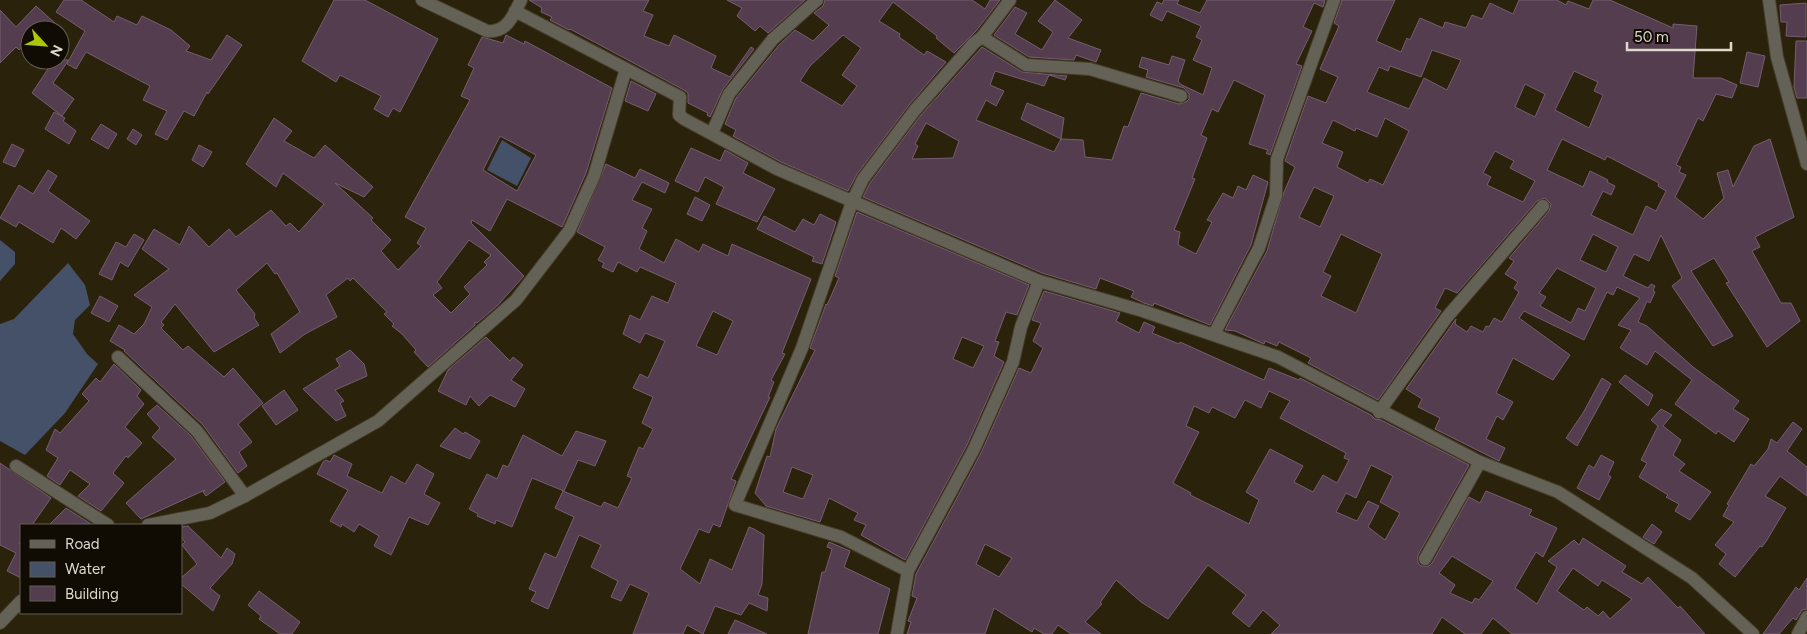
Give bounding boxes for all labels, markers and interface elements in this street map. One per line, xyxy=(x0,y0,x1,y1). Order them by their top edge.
north arrow xyxy=(20,20,70,70)
scale bar xyxy=(1627,20,1731,52)
text: 50 m xyxy=(1634,28,1669,46)
text: N xyxy=(46,42,66,59)
legend xyxy=(20,524,182,614)
text: Road xyxy=(65,535,100,553)
text: Water xyxy=(65,560,105,578)
text: Building xyxy=(65,585,119,603)

